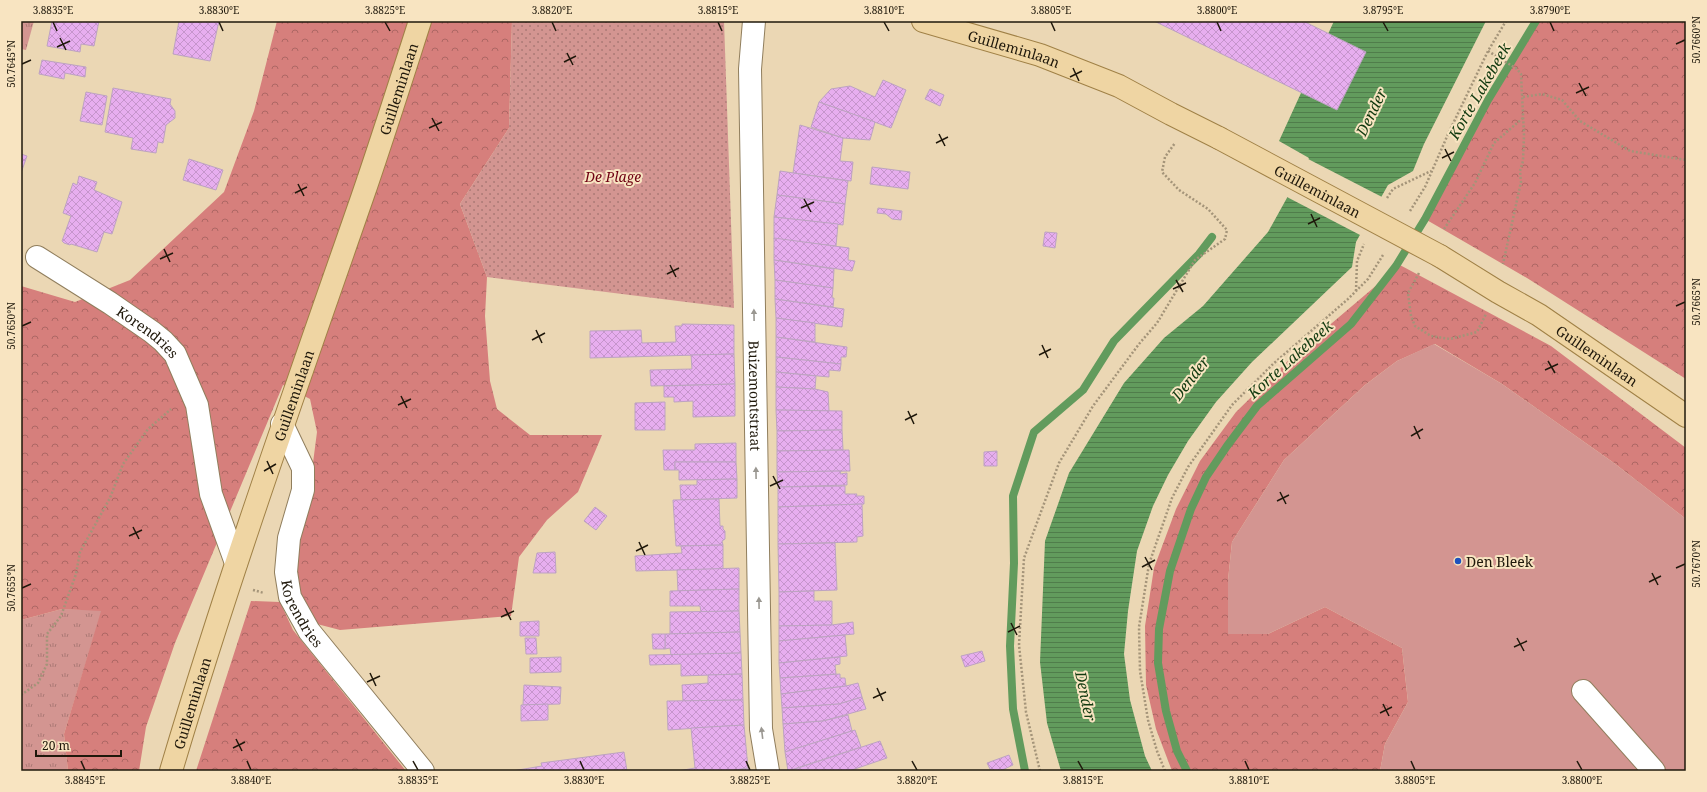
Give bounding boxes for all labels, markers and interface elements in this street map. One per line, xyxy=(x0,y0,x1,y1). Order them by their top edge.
text: 3.8835°E xyxy=(33,3,73,17)
text: 3.8830°E xyxy=(199,3,239,17)
text: 3.8825°E xyxy=(365,3,405,17)
text: 3.8820°E xyxy=(532,3,572,17)
text: 3.8815°E xyxy=(698,3,738,17)
text: 3.8810°E xyxy=(864,3,904,17)
text: 3.8805°E xyxy=(1031,3,1071,17)
text: 3.8800°E xyxy=(1197,3,1237,17)
text: 3.8795°E xyxy=(1363,3,1403,17)
text: 3.8790°E xyxy=(1530,3,1570,17)
text: 50.7660°N xyxy=(1689,16,1703,64)
street label: Guilleminlaan xyxy=(966,25,1063,71)
water label: Korte Lakebeek xyxy=(1443,39,1515,144)
text: 50.7645°N xyxy=(4,40,18,88)
street label: Guilleminlaan xyxy=(374,40,422,137)
water label: Dender xyxy=(1351,84,1391,140)
street label: Guilleminlaan xyxy=(1271,160,1364,222)
park label: De Plage xyxy=(584,167,641,186)
text: 50.7665°N xyxy=(1689,278,1703,326)
street label: Korendries xyxy=(113,301,183,362)
text: 50.7650°N xyxy=(4,302,18,350)
one-way arrow xyxy=(751,308,757,321)
water label: Korte Lakebeek xyxy=(1242,315,1337,403)
street label: Guilleminlaan xyxy=(1553,320,1642,390)
street label: Buizemontstraat xyxy=(745,340,766,451)
street label: Guilleminlaan xyxy=(269,347,318,444)
water label: Dender xyxy=(1166,351,1214,405)
one-way arrow xyxy=(753,467,760,479)
text: 50.7670°N xyxy=(1689,540,1703,588)
place label: Den Bleek xyxy=(1466,552,1534,571)
marker: Den Bleek xyxy=(1453,556,1463,566)
text: 50.7655°N xyxy=(4,564,18,612)
street label: Korendries xyxy=(278,578,328,651)
one-way arrow xyxy=(756,596,762,609)
street label: Guilleminlaan xyxy=(169,655,215,751)
water label: Dender xyxy=(1071,668,1101,724)
one-way arrow xyxy=(759,726,765,739)
scale bar xyxy=(36,732,121,758)
text: 20 m xyxy=(42,737,70,754)
text: 3.8845°E xyxy=(65,773,105,787)
text: 3.8840°E xyxy=(231,773,271,787)
text: 3.8835°E xyxy=(398,773,438,787)
text: 3.8830°E xyxy=(564,773,604,787)
text: 3.8825°E xyxy=(730,773,770,787)
text: 3.8820°E xyxy=(897,773,937,787)
text: 3.8815°E xyxy=(1063,773,1103,787)
text: 3.8810°E xyxy=(1229,773,1269,787)
text: 3.8805°E xyxy=(1395,773,1435,787)
text: 3.8800°E xyxy=(1562,773,1602,787)

